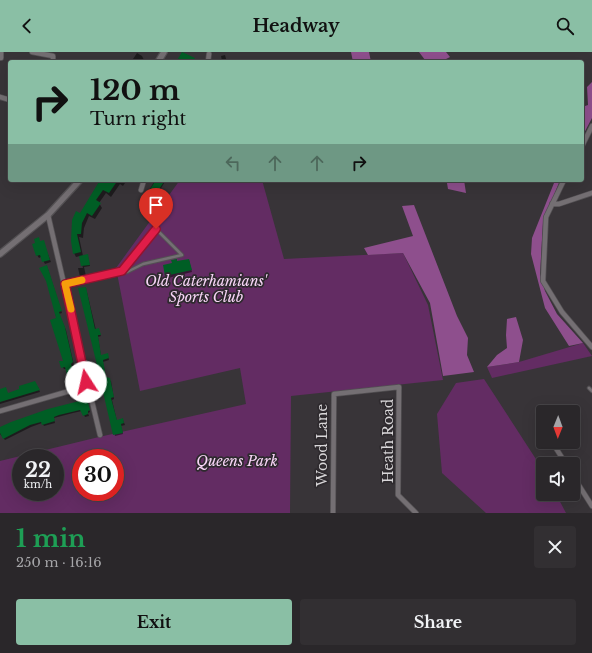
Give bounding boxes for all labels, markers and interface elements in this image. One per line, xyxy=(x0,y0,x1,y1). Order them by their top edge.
icon: back xyxy=(16,15,38,37)
text: Headway xyxy=(252,15,340,37)
icon: search xyxy=(554,15,576,37)
text: 120 m xyxy=(90,73,180,108)
icon: right xyxy=(24,76,76,128)
text: Turn right xyxy=(90,108,186,130)
icon: left xyxy=(222,152,244,174)
icon: ahead xyxy=(264,152,286,174)
icon: ahead xyxy=(306,152,328,174)
icon: right xyxy=(348,152,370,174)
pin xyxy=(139,188,173,229)
icon: arrive xyxy=(145,194,167,216)
park label: Old Caterhamians' Sports Club xyxy=(145,272,268,306)
position arrow xyxy=(65,361,107,403)
street label: Heath Road xyxy=(379,398,397,483)
street label: Wood Lane xyxy=(313,404,331,487)
north arrow xyxy=(536,405,580,449)
map controls xyxy=(536,405,580,501)
speed limit sign: 30 xyxy=(72,449,124,501)
park label: Queens Park xyxy=(196,452,278,470)
button: sound xyxy=(536,457,580,501)
text: 22 xyxy=(25,458,51,482)
text: km/h xyxy=(24,478,52,491)
text: 1 min xyxy=(16,524,86,553)
button: close xyxy=(534,526,576,568)
text: 250 m · 16:16 xyxy=(16,554,102,571)
button: Exit xyxy=(16,599,292,645)
button: Share xyxy=(300,599,576,645)

